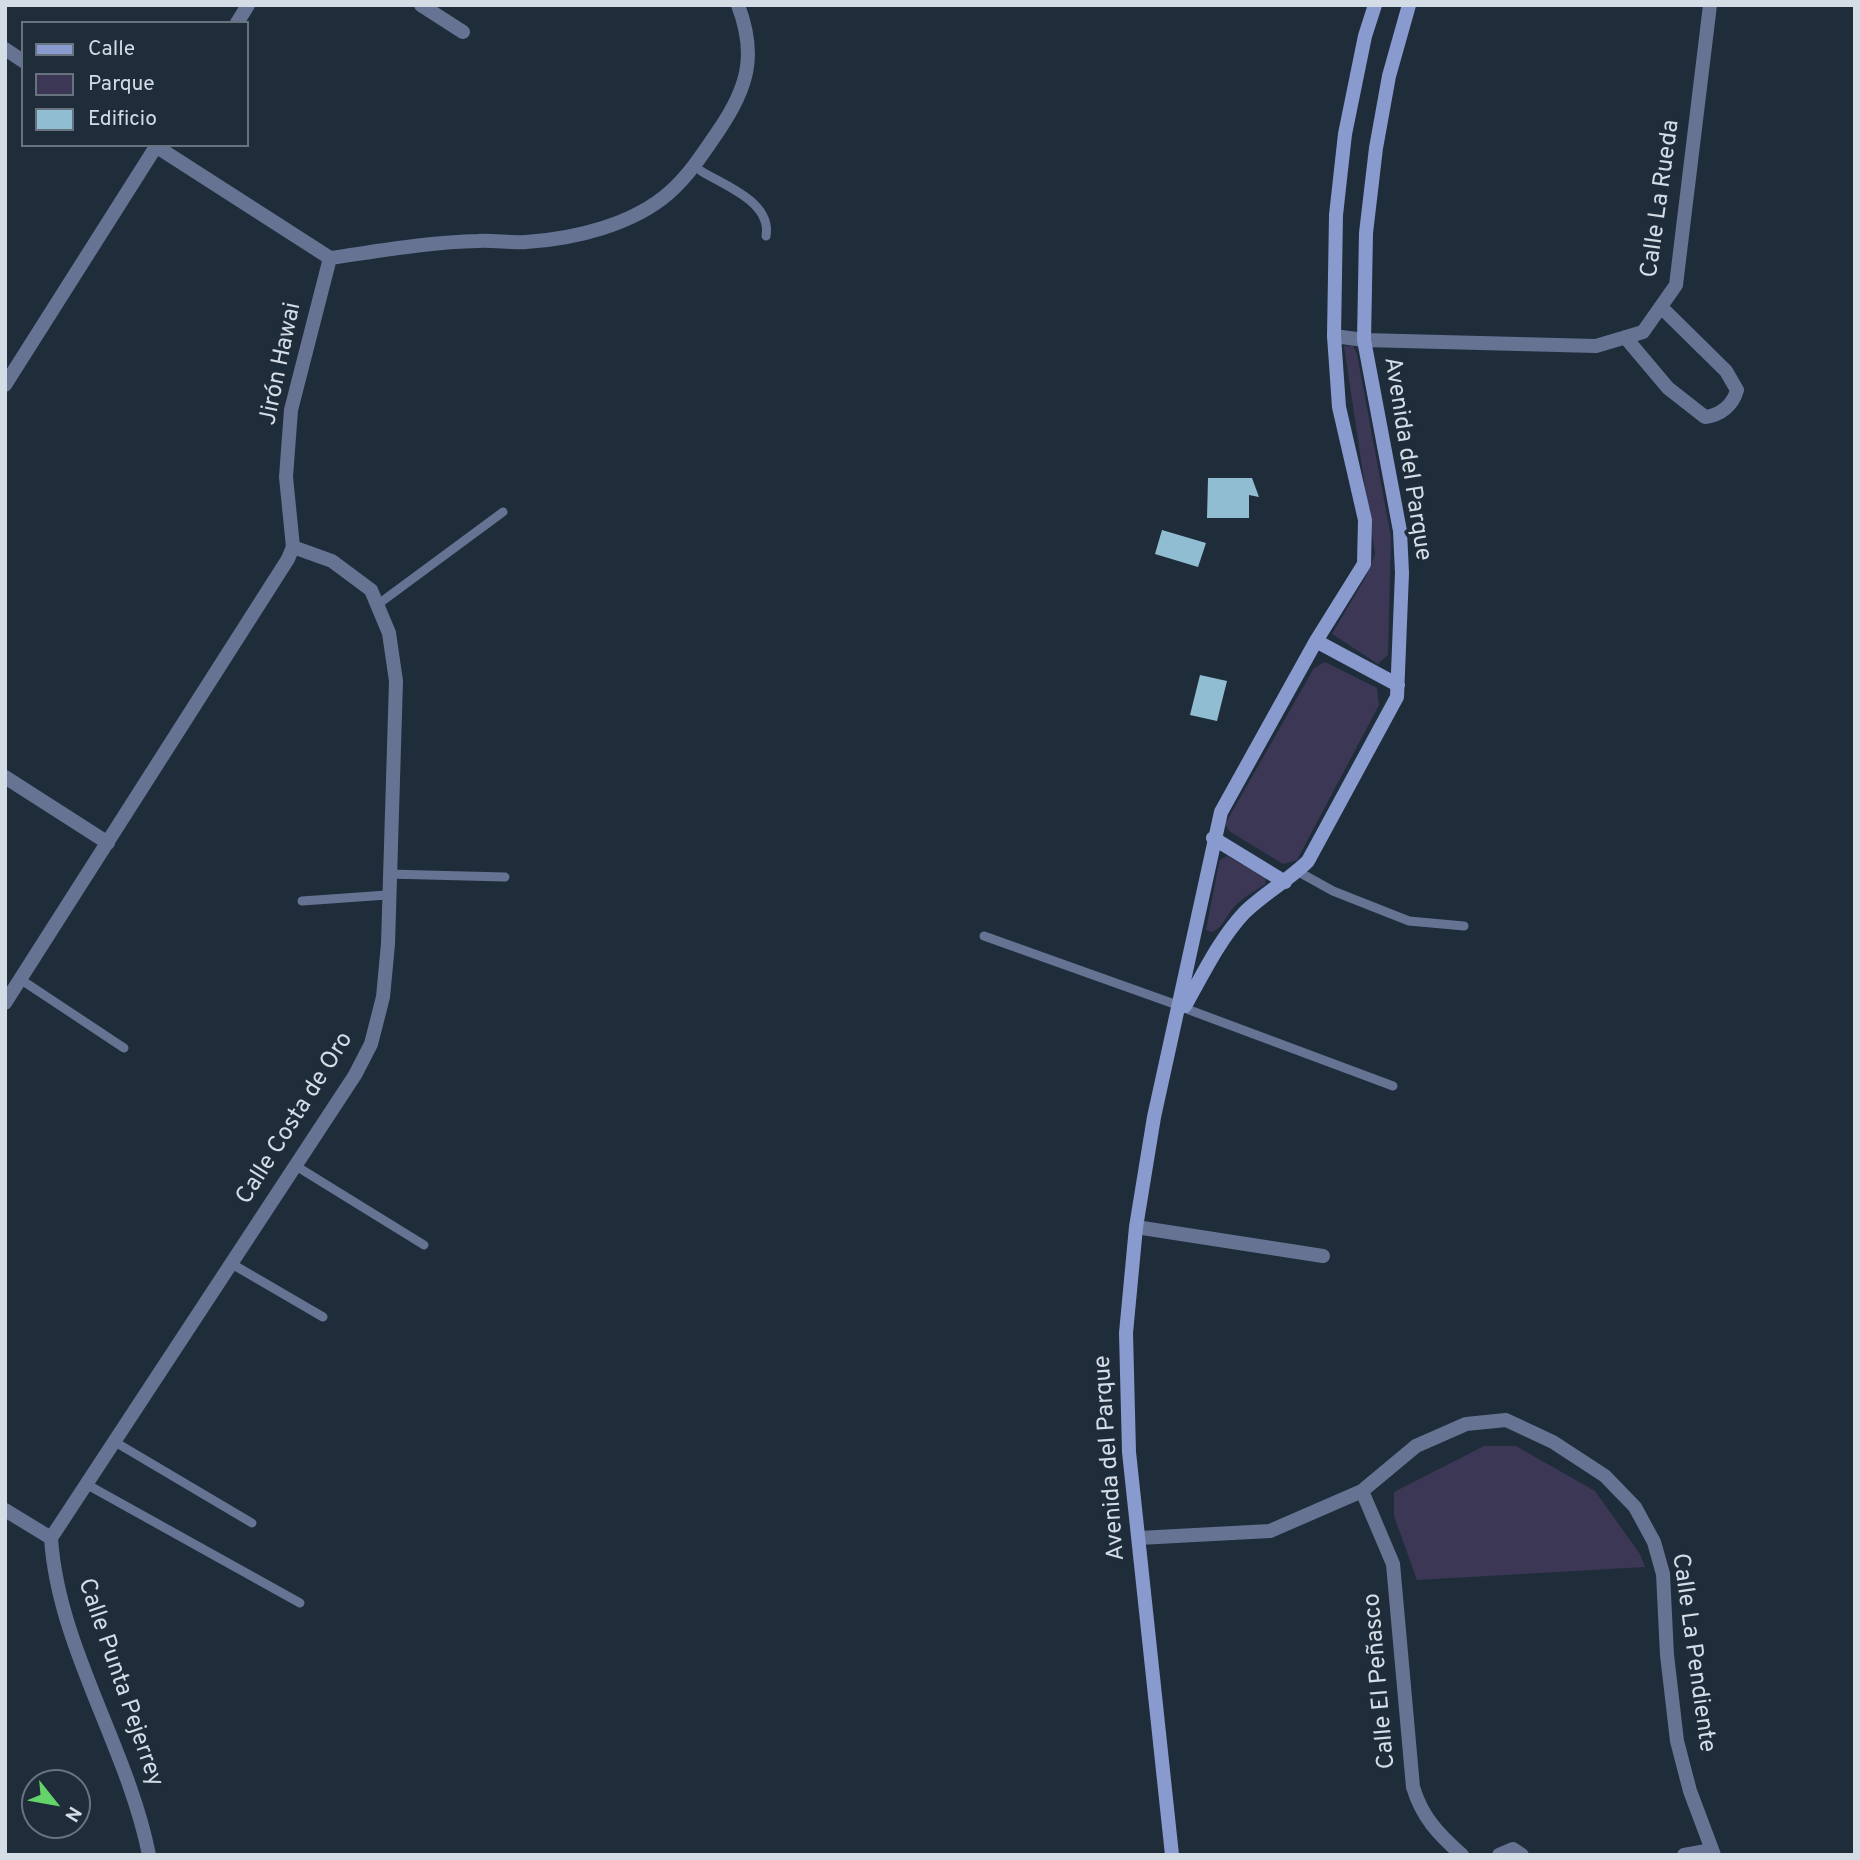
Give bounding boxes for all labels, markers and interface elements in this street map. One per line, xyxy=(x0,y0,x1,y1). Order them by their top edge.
legend xyxy=(21,21,248,147)
text: Calle xyxy=(88,36,135,63)
text: Parque xyxy=(88,71,155,98)
text: Edificio xyxy=(88,106,157,133)
street label: Calle La Rueda xyxy=(1637,118,1687,280)
street label: Jirón Hawai xyxy=(255,300,309,428)
street label: Avenida del Parque xyxy=(1376,355,1436,563)
street label: Calle Costa de Oro xyxy=(231,1027,361,1211)
street label: Avenida del Parque xyxy=(1089,1354,1133,1562)
street label: Calle La Pendiente xyxy=(1664,1552,1720,1754)
street label: Calle Punta Pejerrey xyxy=(70,1575,168,1791)
street label: Calle El Peñasco xyxy=(1359,1592,1403,1770)
north arrow xyxy=(21,1769,91,1839)
text: N xyxy=(58,1802,86,1826)

